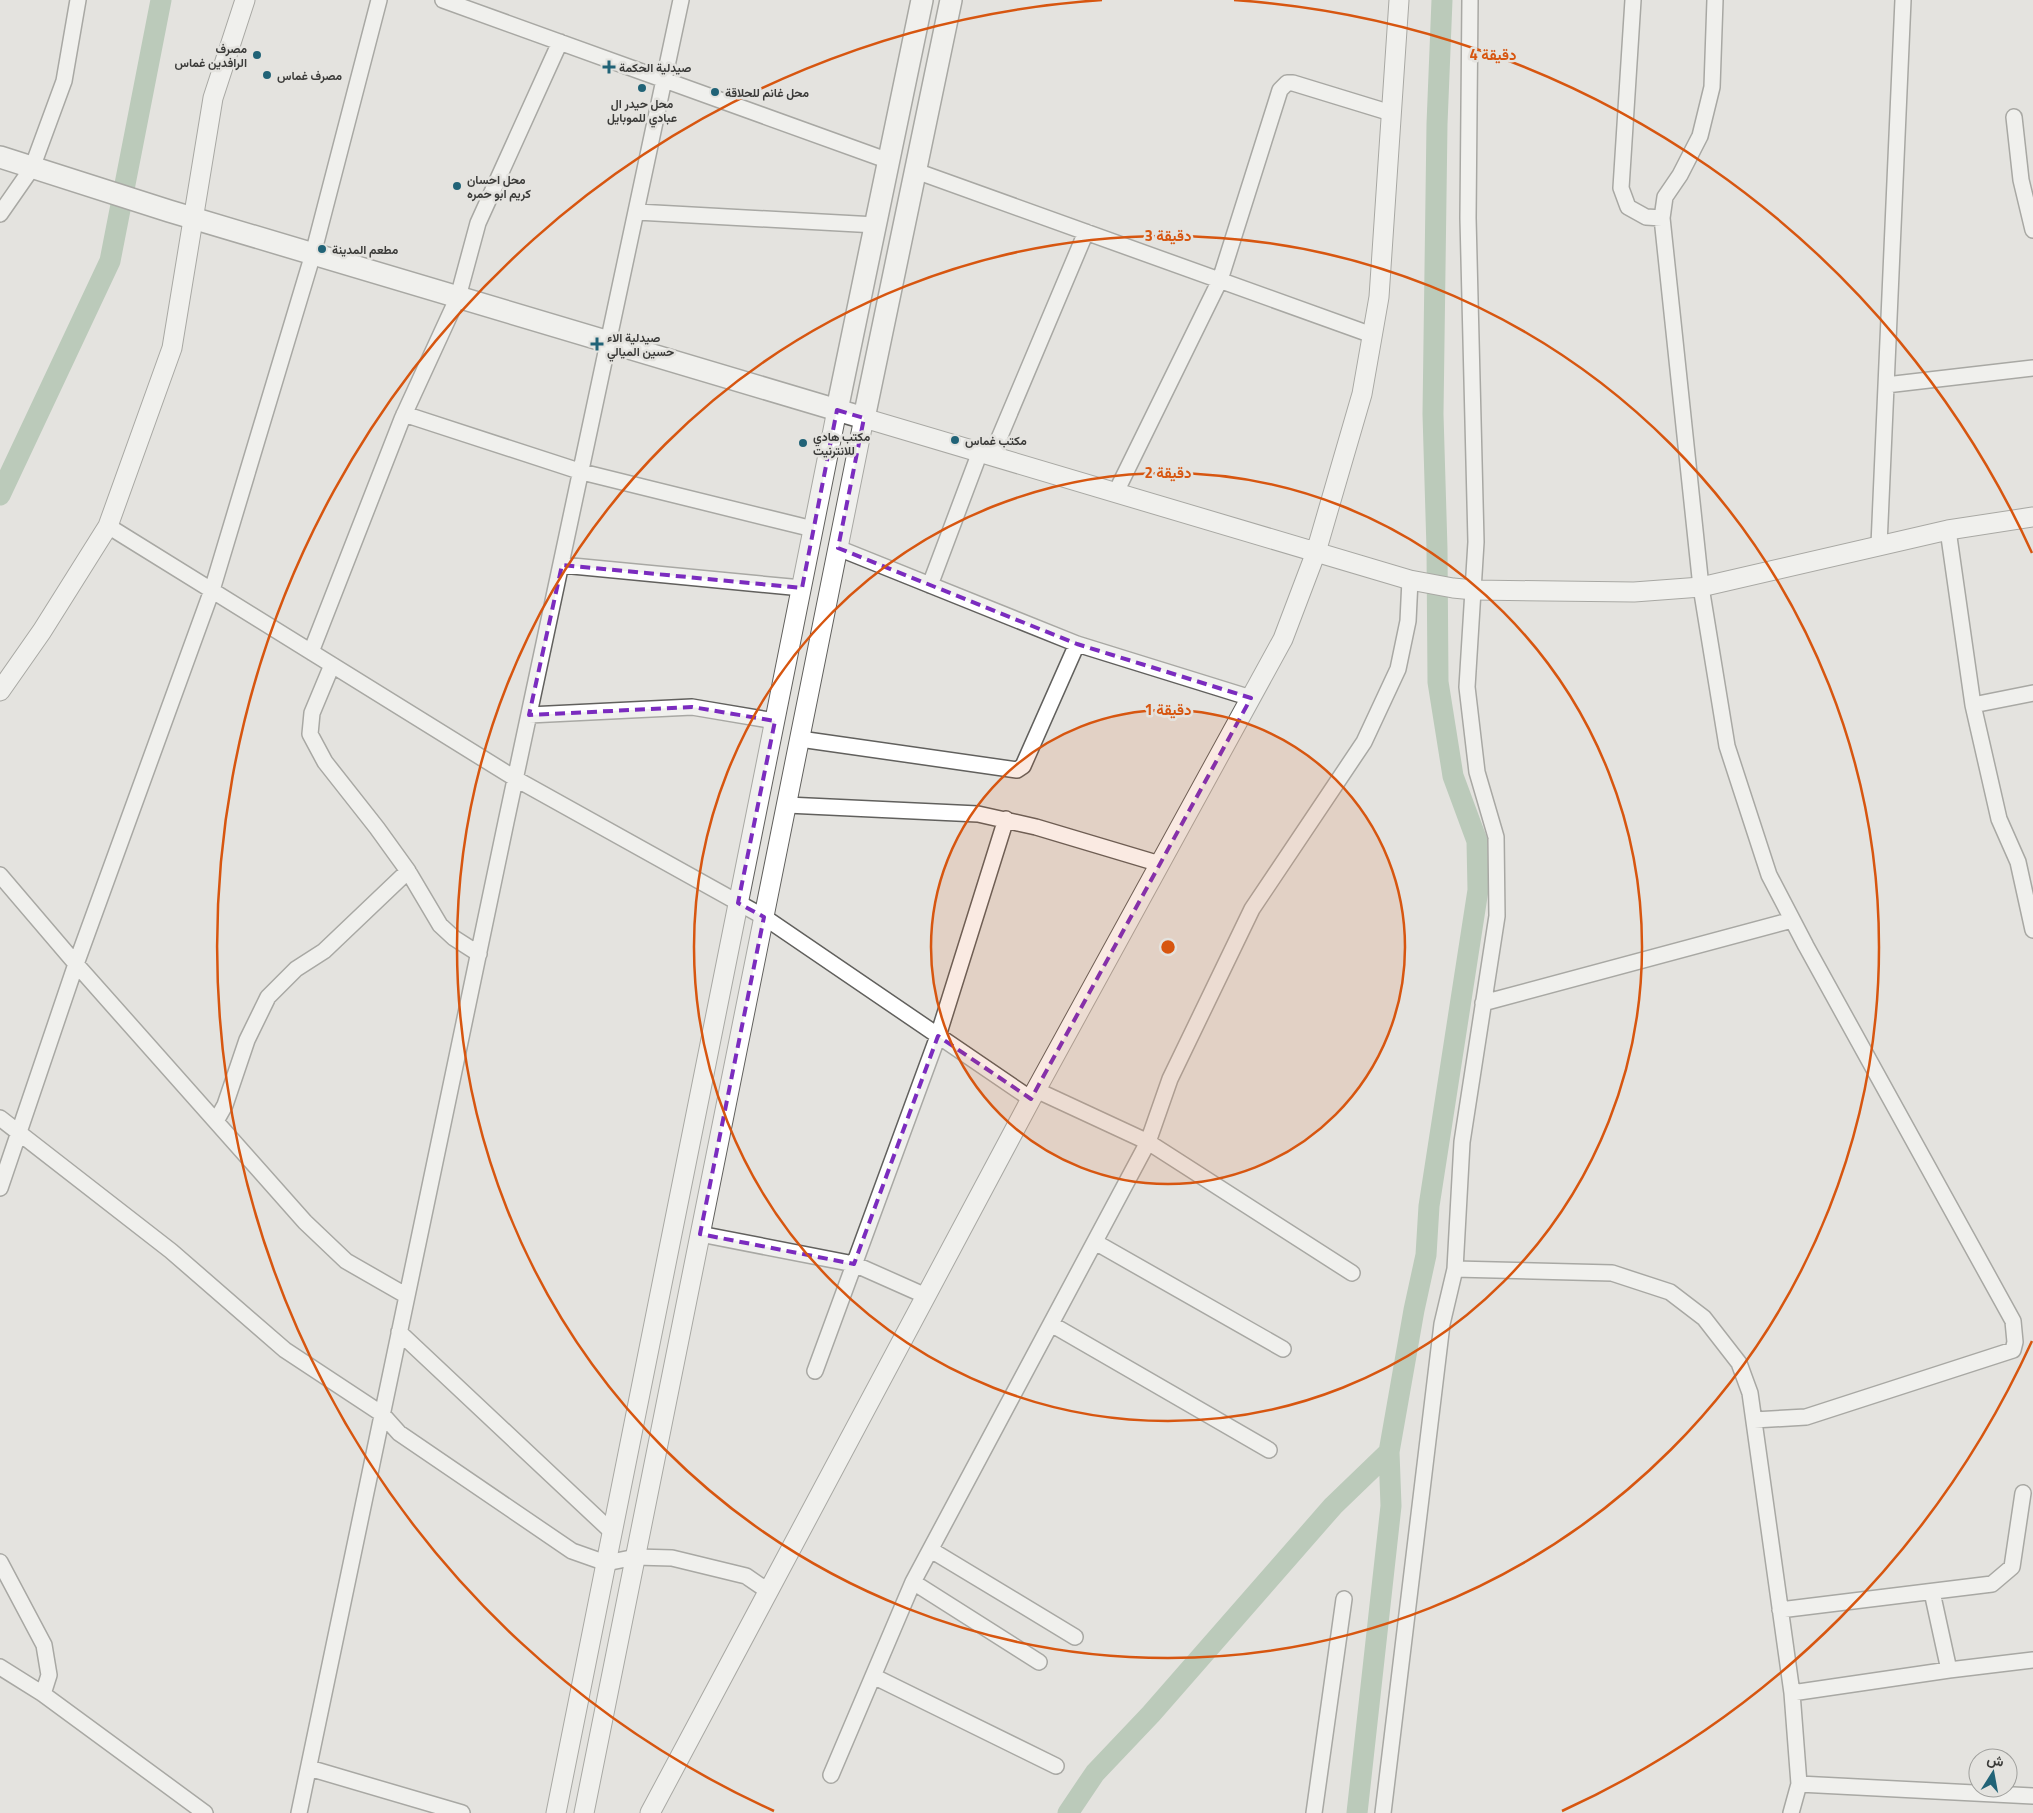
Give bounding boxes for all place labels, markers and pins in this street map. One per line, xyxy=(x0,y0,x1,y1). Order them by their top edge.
place label: مصرف الرافدين غماس xyxy=(174,39,247,72)
marker: مصرف الرافدين غماس xyxy=(251,49,263,61)
place label: صيدلية الحكمة xyxy=(619,58,691,77)
marker: صيدلية الحكمة xyxy=(603,61,615,73)
place label: مصرف غماس xyxy=(277,66,343,85)
marker: مصرف غماس xyxy=(261,69,273,81)
marker: محل حيدر ال عبادي للموبايل xyxy=(636,82,648,94)
place label: محل غانم للحلاقة xyxy=(725,83,810,102)
marker: محل غانم للحلاقة xyxy=(709,86,721,98)
place label: محل حيدر ال عبادي للموبايل xyxy=(607,94,677,128)
place label: محل احسان كريم ابو حمره xyxy=(467,170,531,203)
marker: محل احسان كريم ابو حمره xyxy=(451,180,463,192)
place label: مطعم المدينة xyxy=(332,240,399,259)
marker: مطعم المدينة xyxy=(316,243,328,255)
place label: صيدلية الاء حسين الميالي xyxy=(607,328,674,362)
marker: صيدلية الاء حسين الميالي xyxy=(591,338,603,350)
place label: مكتب هادي للانترنيت xyxy=(813,427,871,460)
place label: مكتب غماس xyxy=(965,431,1027,450)
marker: مكتب غماس xyxy=(949,434,961,446)
marker: مكتب هادي للانترنيت xyxy=(797,437,809,449)
centre of rings xyxy=(1159,938,1177,956)

